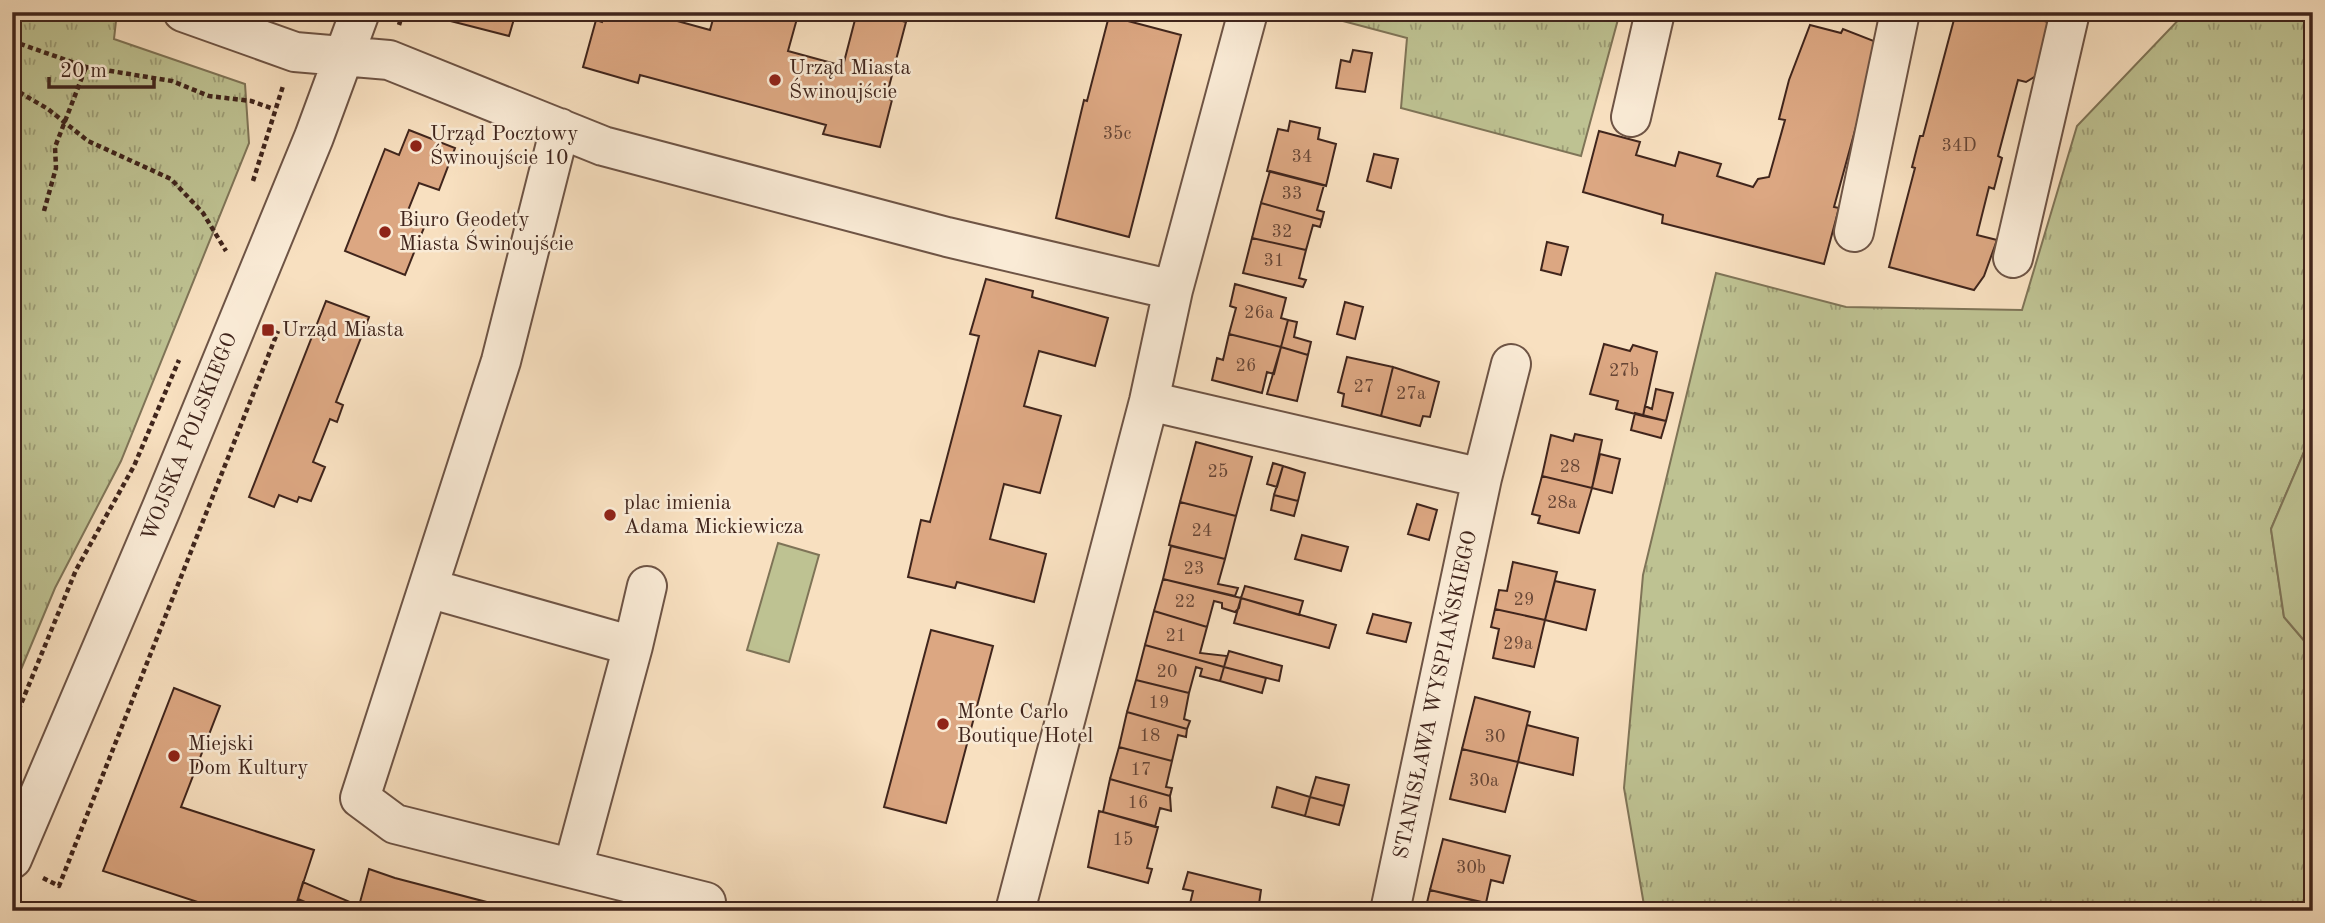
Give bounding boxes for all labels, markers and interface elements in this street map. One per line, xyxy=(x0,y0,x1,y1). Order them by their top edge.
scale bar xyxy=(49,46,154,90)
place label: Urząd Miasta Świnoujście xyxy=(789,58,911,103)
text: 20 m xyxy=(60,61,107,82)
marker: Urząd Miasta Świnoujście xyxy=(767,72,783,88)
place label: Urząd Pocztowy Świnoujście 10 xyxy=(430,124,578,169)
house number: 35c xyxy=(1103,125,1132,143)
house number: 34D xyxy=(1942,137,1976,155)
marker: Urząd Pocztowy Świnoujście 10 xyxy=(408,138,424,154)
house number: 34 xyxy=(1292,148,1312,166)
house number: 33 xyxy=(1282,185,1302,203)
place label: Biuro Geodety Miasta Świnoujście xyxy=(399,210,574,255)
house number: 32 xyxy=(1272,223,1292,241)
marker: Biuro Geodety Miasta Świnoujście xyxy=(377,224,393,240)
house number: 31 xyxy=(1264,252,1284,270)
house number: 26a xyxy=(1244,304,1274,322)
place label: Urząd Miasta xyxy=(282,320,404,341)
marker: Urząd Miasta xyxy=(260,322,276,338)
street label: WOJSKA POLSKIEGO xyxy=(139,330,241,544)
house number: 26 xyxy=(1236,357,1256,375)
house number: 27b xyxy=(1609,362,1639,380)
house number: 27 xyxy=(1354,378,1374,396)
house number: 27a xyxy=(1396,385,1426,403)
house number: 28 xyxy=(1560,458,1580,476)
house number: 25 xyxy=(1208,463,1228,481)
place label: plac imienia Adama Mickiewicza xyxy=(624,493,804,538)
house number: 28a xyxy=(1547,494,1577,512)
marker: plac imienia Adama Mickiewicza xyxy=(602,507,618,523)
house number: 24 xyxy=(1192,522,1212,540)
street label: STANISŁAWA WYSPIAŃSKIEGO xyxy=(1386,528,1481,861)
house number: 23 xyxy=(1184,560,1204,578)
house number: 29 xyxy=(1514,591,1534,609)
house number: 22 xyxy=(1175,593,1195,611)
house number: 21 xyxy=(1166,627,1186,645)
house number: 29a xyxy=(1503,635,1533,653)
house number: 20 xyxy=(1157,663,1177,681)
house number: 19 xyxy=(1149,694,1169,712)
place label: Monte Carlo Boutique Hotel xyxy=(957,702,1093,747)
marker: Monte Carlo Boutique Hotel xyxy=(935,716,951,732)
house number: 18 xyxy=(1140,727,1160,745)
house number: 30 xyxy=(1485,728,1505,746)
place label: Miejski Dom Kultury xyxy=(188,734,308,779)
marker: Miejski Dom Kultury xyxy=(166,748,182,764)
house number: 17 xyxy=(1131,761,1151,779)
house number: 30a xyxy=(1469,772,1499,790)
house number: 16 xyxy=(1128,794,1148,812)
house number: 15 xyxy=(1113,831,1133,849)
house number: 30b xyxy=(1456,859,1486,877)

